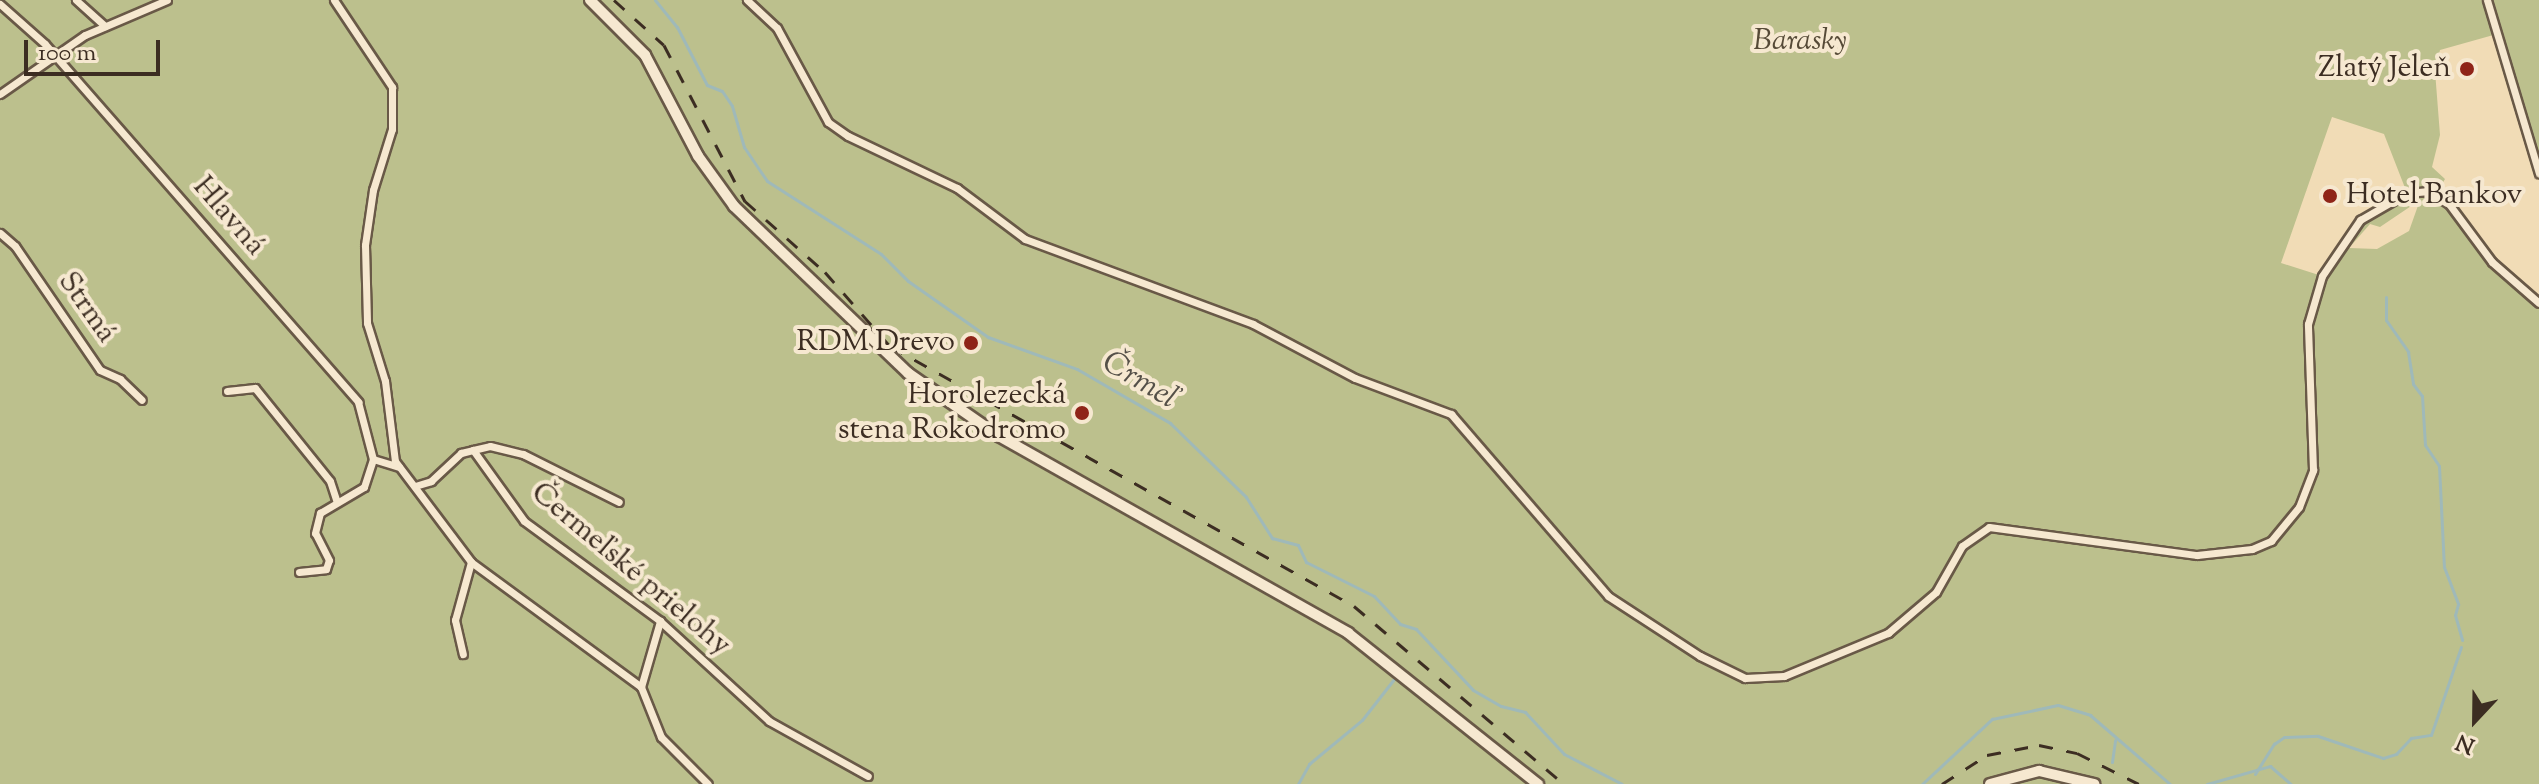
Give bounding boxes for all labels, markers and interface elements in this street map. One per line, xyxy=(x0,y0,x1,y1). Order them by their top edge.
scale bar xyxy=(28,24,164,74)
park label: Barasky xyxy=(1753,24,1847,60)
text: 100 m xyxy=(38,37,96,71)
place label: Zlatý Jeleň xyxy=(2318,51,2451,87)
marker: Zlatý Jeleň xyxy=(2458,60,2476,78)
street label: Hlavná xyxy=(184,170,272,264)
place label: Hotel Bankov xyxy=(2346,178,2522,214)
marker: Hotel Bankov xyxy=(2321,187,2339,205)
street label: Strmá xyxy=(49,266,123,350)
place label: RDM Drevo xyxy=(796,325,955,361)
marker: RDM Drevo xyxy=(962,334,980,352)
water label: Črmeľ xyxy=(1094,344,1184,418)
place label: Horolezecká stena Rokodromo xyxy=(838,378,1066,448)
marker: Horolezecká stena Rokodromo xyxy=(1073,404,1091,422)
street label: Čermeľské prielohy xyxy=(523,476,737,664)
north arrow xyxy=(2435,680,2515,760)
text: N xyxy=(2452,724,2480,760)

